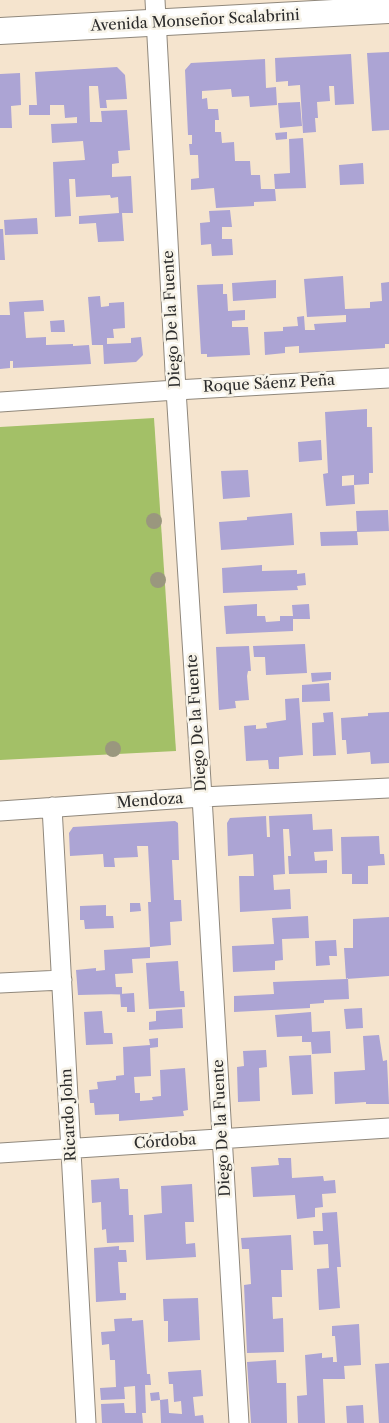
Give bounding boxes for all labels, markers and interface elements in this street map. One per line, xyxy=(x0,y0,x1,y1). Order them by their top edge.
street label: Avenida Monseñor Scalabrini xyxy=(90,7,300,35)
street label: Diego De la Fuente xyxy=(159,250,185,388)
street label: Roque Sáenz Peña xyxy=(203,372,335,396)
street label: Diego De la Fuente xyxy=(183,654,211,792)
street label: Mendoza xyxy=(116,790,184,812)
street label: Diego De la Fuente xyxy=(209,1059,235,1197)
street label: Ricardo John xyxy=(58,1068,80,1162)
street label: Córdoba xyxy=(133,1131,197,1153)

